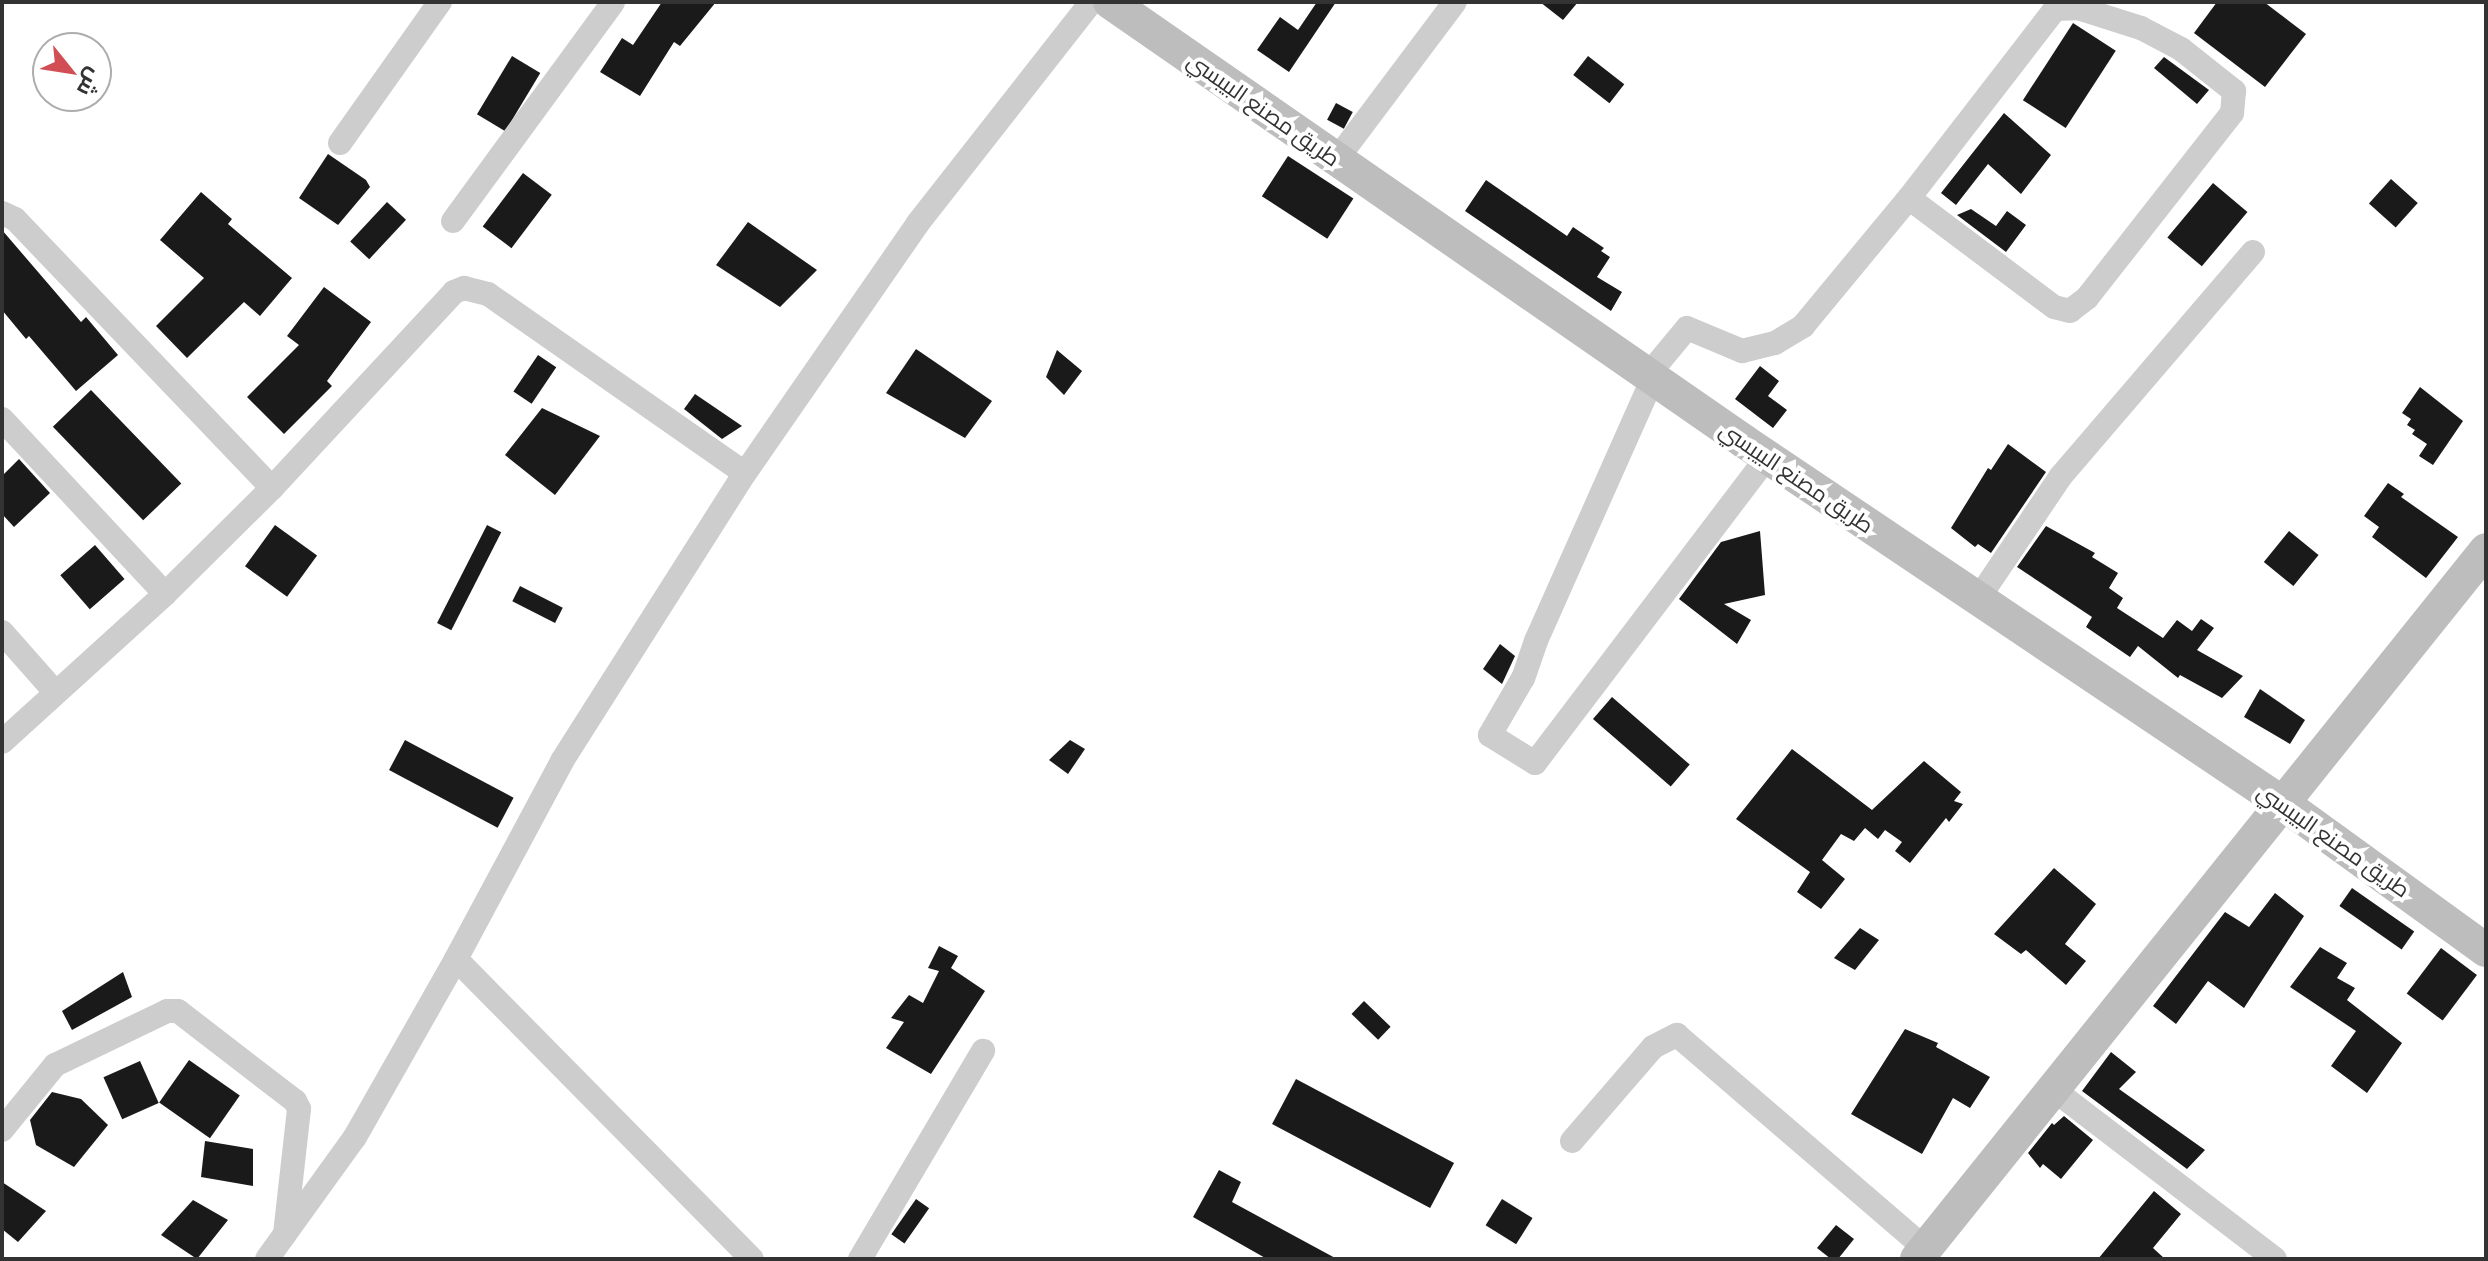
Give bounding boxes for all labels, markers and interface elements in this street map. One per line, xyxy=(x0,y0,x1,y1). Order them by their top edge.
north arrow xyxy=(32,32,112,112)
street label: طريق مصنع البيبسي xyxy=(1183,47,1345,171)
text: ش xyxy=(73,64,109,102)
street label: طريق مصنع البيبسي xyxy=(1715,416,1879,538)
street label: طريق مصنع البيبسي xyxy=(2253,778,2415,902)

